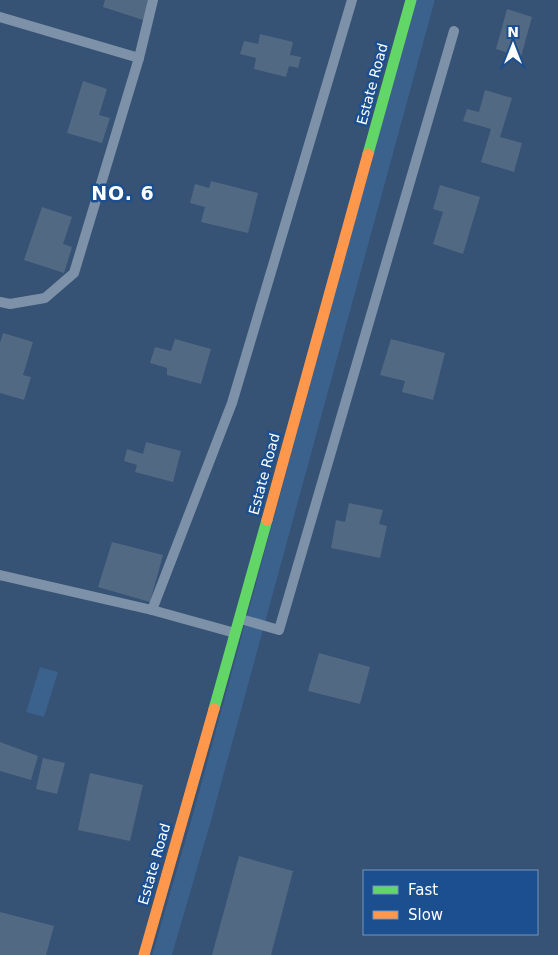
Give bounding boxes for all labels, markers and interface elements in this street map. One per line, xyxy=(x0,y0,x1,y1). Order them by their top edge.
north arrow xyxy=(488,20,538,70)
text: N xyxy=(507,24,519,40)
street label: Estate Road xyxy=(353,41,391,127)
district label: NO. 6 xyxy=(91,182,155,204)
street label: Estate Road xyxy=(245,431,283,517)
street label: Estate Road xyxy=(135,821,173,907)
legend xyxy=(363,870,538,935)
text: Fast xyxy=(408,881,438,899)
text: Slow xyxy=(408,906,443,924)

